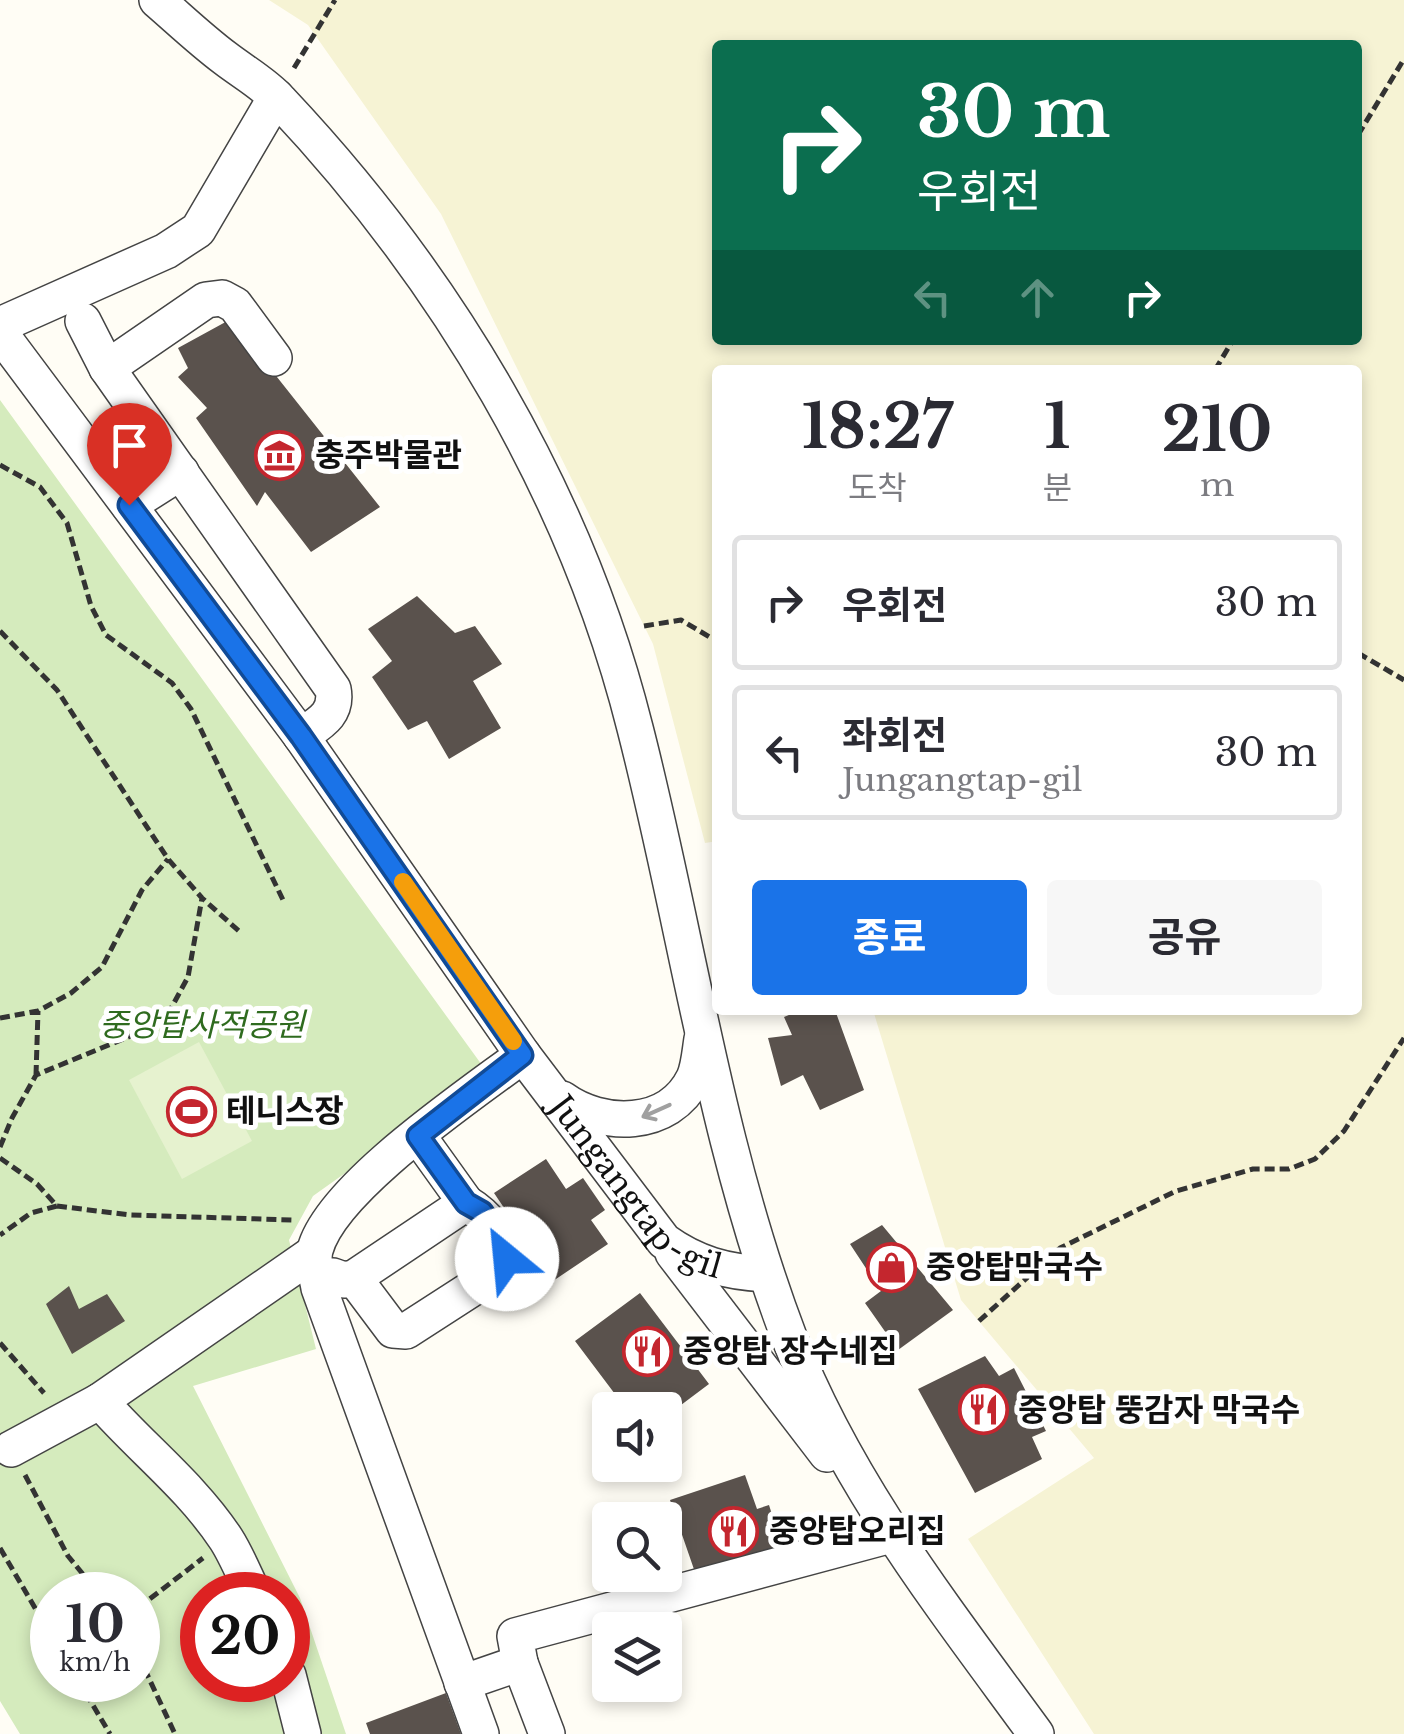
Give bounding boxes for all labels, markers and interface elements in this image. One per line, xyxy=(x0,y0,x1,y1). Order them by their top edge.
text: 30 m xyxy=(917,69,1110,156)
icon: right xyxy=(752,80,882,210)
text: 우회전 xyxy=(917,163,1041,219)
icon: left xyxy=(905,270,960,325)
icon: ahead xyxy=(1010,270,1065,325)
icon: right xyxy=(1115,270,1170,325)
text: 18:27 xyxy=(802,390,953,464)
text: 1 xyxy=(1044,390,1070,464)
text: 210 xyxy=(1162,393,1272,467)
pin xyxy=(87,403,172,506)
icon: arrive xyxy=(102,418,157,473)
museum icon: 충주박물관 xyxy=(254,429,306,481)
place label: 충주박물관 xyxy=(315,435,462,475)
text: m xyxy=(1200,465,1234,505)
text: 도착 xyxy=(848,468,907,508)
text: 분 xyxy=(1043,468,1072,508)
icon: right xyxy=(757,575,812,630)
text: 30 m xyxy=(1215,579,1317,626)
text: 우회전 xyxy=(842,582,947,629)
text: 좌회전 xyxy=(842,712,947,759)
icon: left xyxy=(757,725,812,780)
text: 30 m xyxy=(1215,729,1317,776)
text: Jungangtap-gil xyxy=(842,760,1082,800)
button: 종료 xyxy=(752,880,1027,995)
button: 공유 xyxy=(1047,880,1322,995)
park label: 중앙탑사적공원 xyxy=(99,1005,308,1045)
street label: Jungangtap-gil xyxy=(539,1084,726,1287)
sports icon: 테니스장 xyxy=(165,1085,217,1137)
place label: 테니스장 xyxy=(226,1091,344,1131)
one-way arrow xyxy=(641,1104,672,1122)
position arrow xyxy=(455,1207,559,1311)
shop icon: 중앙탑막국수 xyxy=(865,1241,917,1293)
place label: 중앙탑막국수 xyxy=(926,1247,1103,1287)
restaurant icon: 중앙탑 장수네집 xyxy=(622,1325,674,1377)
place label: 중앙탑 장수네집 xyxy=(683,1331,898,1371)
restaurant icon: 중앙탑 뚱감자 막국수 xyxy=(957,1384,1009,1436)
place label: 중앙탑 뚱감자 막국수 xyxy=(1018,1390,1300,1430)
map controls xyxy=(592,1392,682,1702)
button: sound xyxy=(592,1392,682,1482)
button: search xyxy=(592,1502,682,1592)
restaurant icon: 중앙탑오리집 xyxy=(708,1505,760,1557)
place label: 중앙탑오리집 xyxy=(769,1511,946,1551)
speed limit sign: 20 xyxy=(180,1572,310,1702)
text: 10 xyxy=(65,1593,125,1656)
button: layers xyxy=(592,1612,682,1702)
text: km/h xyxy=(60,1647,130,1678)

